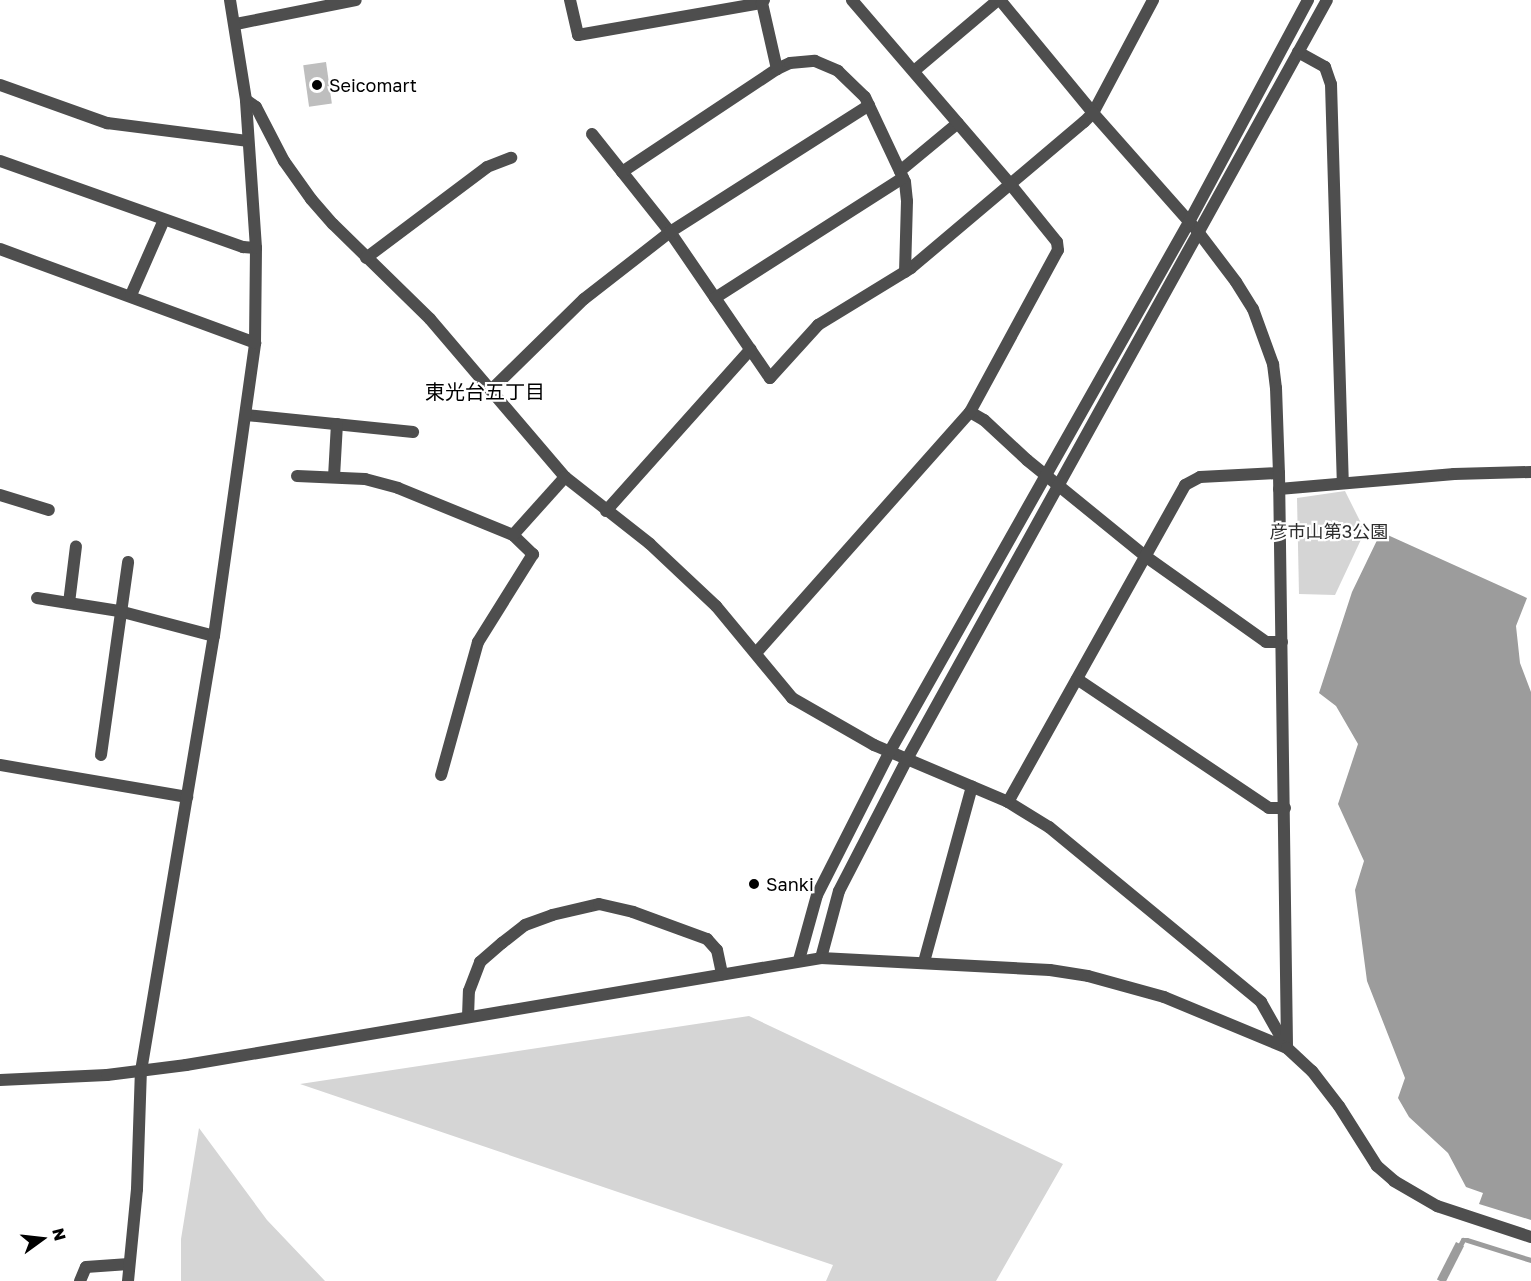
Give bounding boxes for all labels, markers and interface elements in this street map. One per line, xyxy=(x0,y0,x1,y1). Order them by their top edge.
place label: Seicomart xyxy=(329,74,417,96)
marker: Seicomart xyxy=(310,78,324,92)
district label: 東光台五丁目 xyxy=(425,379,545,403)
park label: 彦市山第3公園 xyxy=(1270,520,1388,542)
place label: Sanki xyxy=(766,873,814,895)
marker: Sanki xyxy=(747,877,761,891)
north arrow xyxy=(12,1209,72,1269)
text: N xyxy=(48,1226,71,1243)

